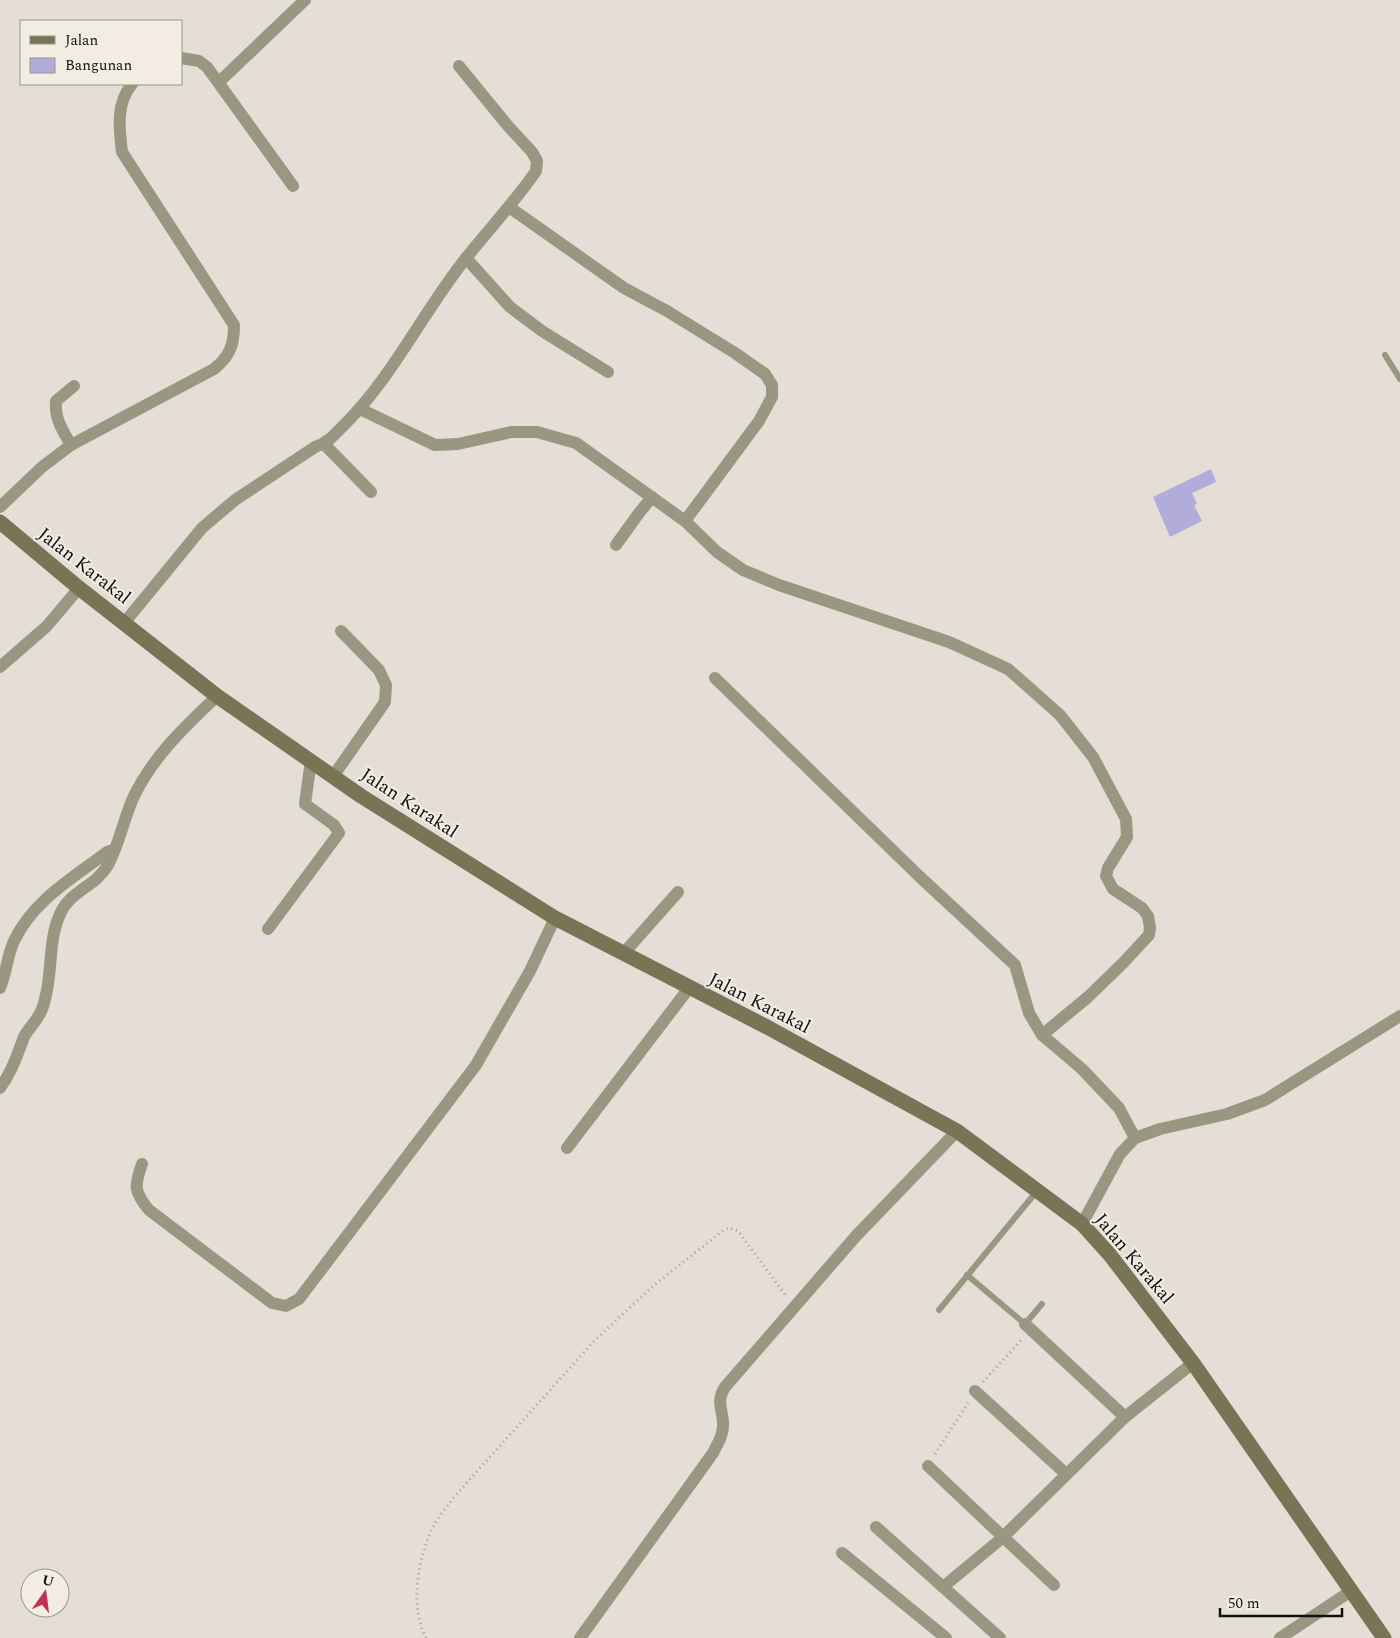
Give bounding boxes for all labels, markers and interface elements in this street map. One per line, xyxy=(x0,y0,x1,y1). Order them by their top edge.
legend xyxy=(20,20,182,85)
text: Jalan xyxy=(65,29,98,52)
text: Bangunan xyxy=(65,54,132,77)
street label: Jalan Karakal xyxy=(31,520,137,612)
street label: Jalan Karakal xyxy=(355,761,464,846)
street label: Jalan Karakal xyxy=(703,965,815,1042)
street label: Jalan Karakal xyxy=(1087,1207,1181,1311)
north arrow xyxy=(20,1568,70,1618)
text: U xyxy=(40,1569,57,1593)
scale bar xyxy=(1220,1586,1342,1618)
text: 50 m xyxy=(1228,1592,1260,1615)

